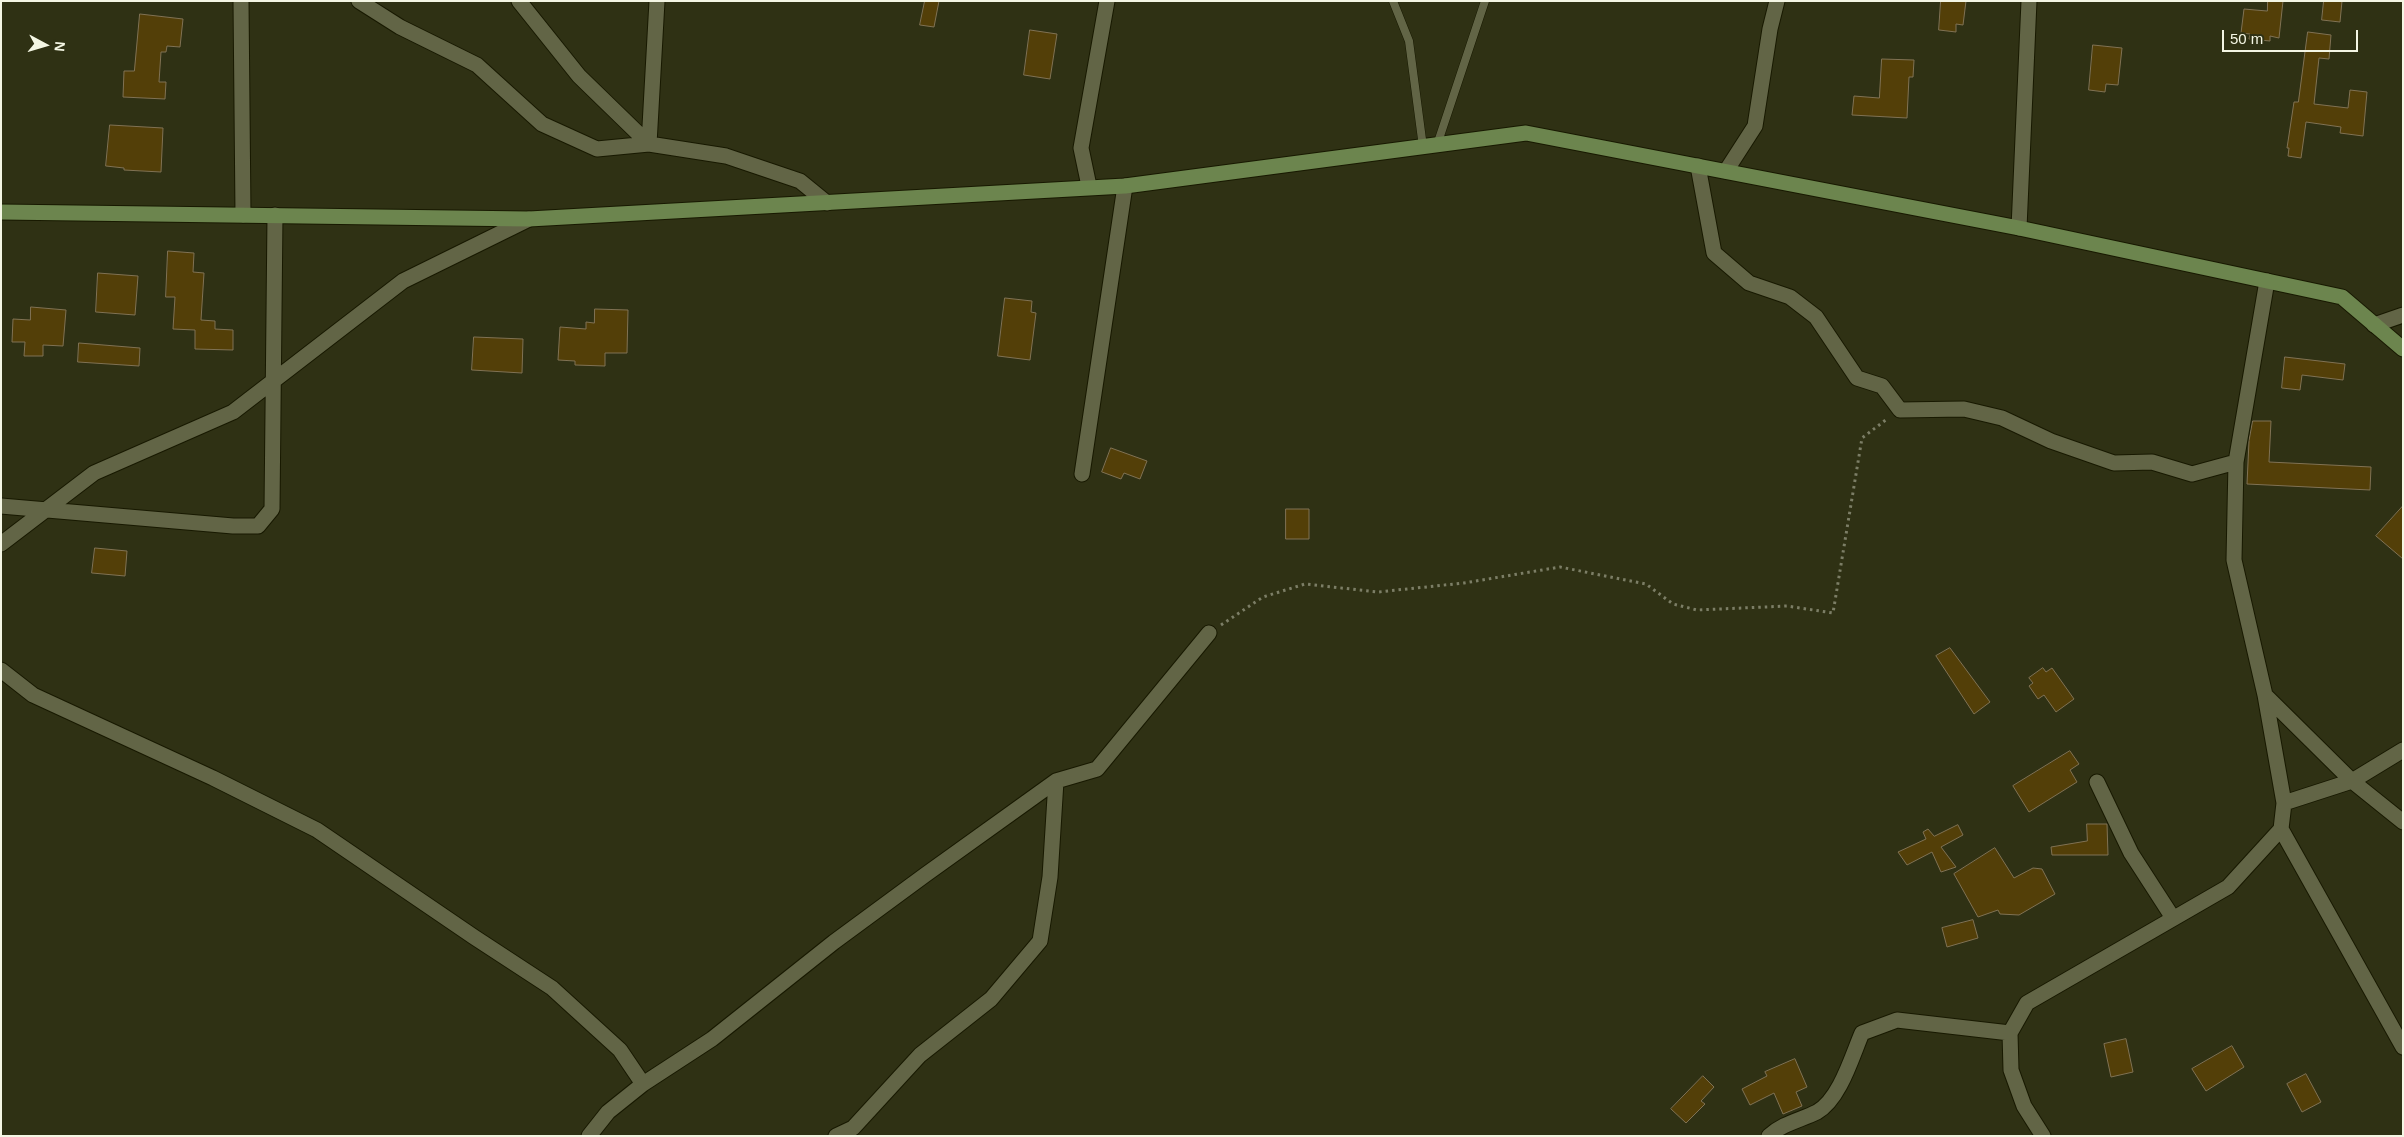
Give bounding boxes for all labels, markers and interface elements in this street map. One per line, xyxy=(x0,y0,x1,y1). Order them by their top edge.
north arrow xyxy=(20,20,70,70)
scale bar xyxy=(2224,20,2360,52)
text: 50 m xyxy=(2230,30,2263,47)
text: N xyxy=(51,41,68,52)

